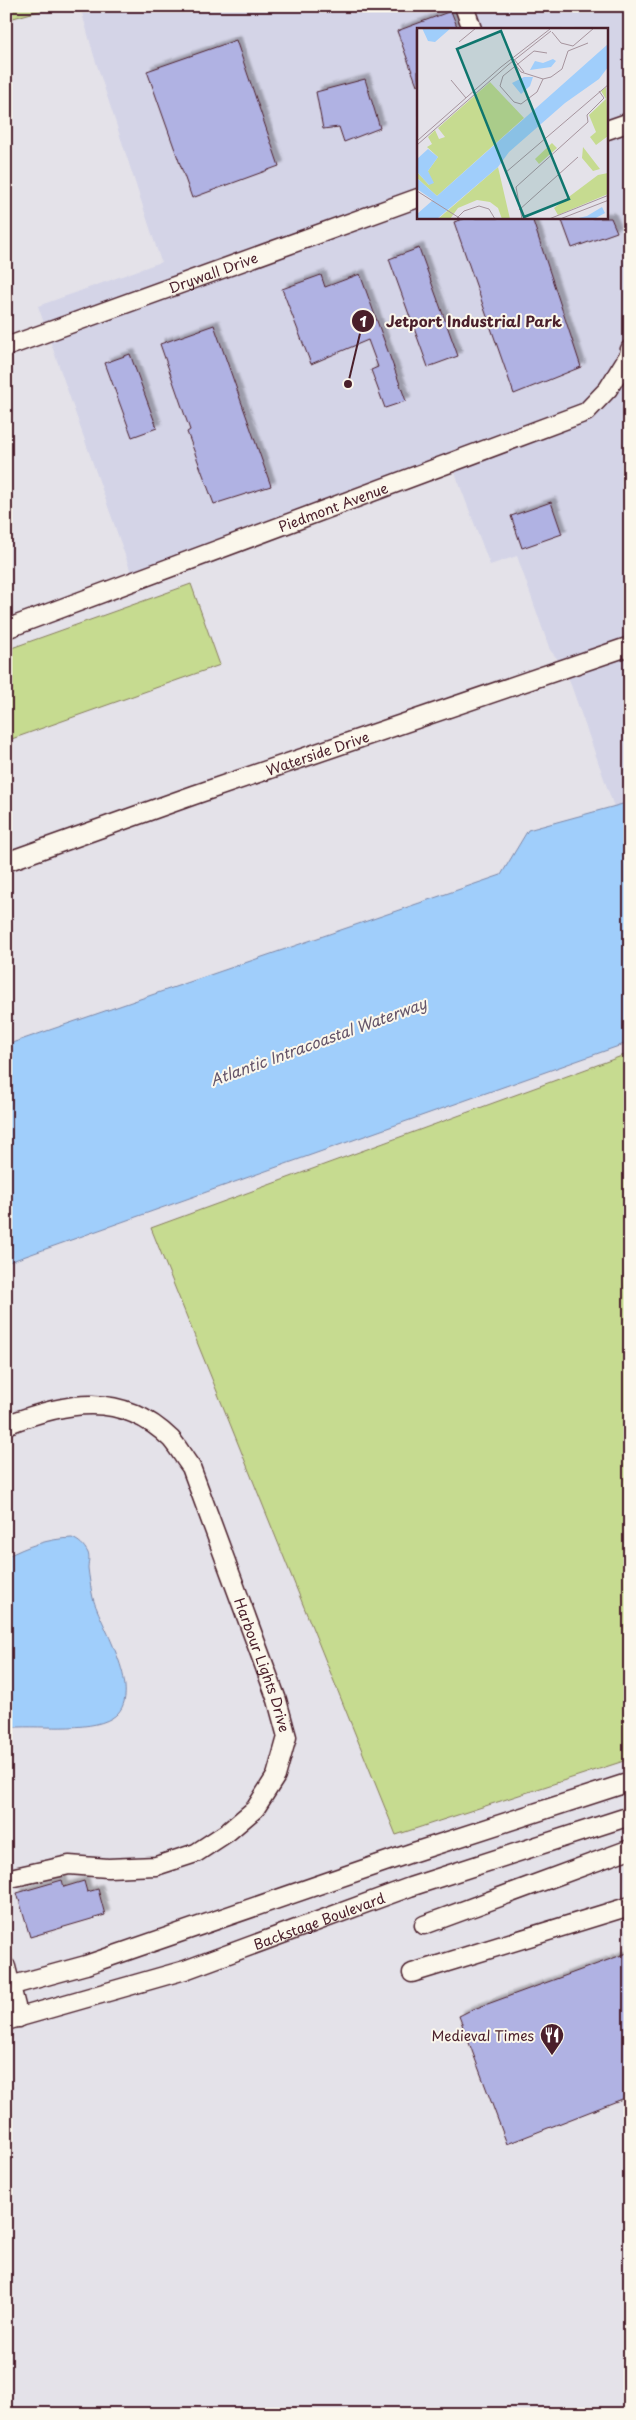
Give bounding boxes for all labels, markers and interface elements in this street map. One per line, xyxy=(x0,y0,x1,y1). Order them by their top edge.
inset map xyxy=(417,28,608,219)
street label: Drywall Drive xyxy=(165,246,260,298)
callout: Jetport Industrial Park xyxy=(351,306,573,336)
text: 1 xyxy=(359,309,367,332)
text: Jetport Industrial Park xyxy=(386,309,562,332)
street label: Piedmont Avenue xyxy=(275,476,391,537)
street label: Waterside Drive xyxy=(263,725,372,780)
water label: Atlantic Intracoastal Waterway xyxy=(207,991,431,1091)
street label: Harbour Lights Drive xyxy=(230,1595,296,1734)
street label: Backstage Boulevard xyxy=(250,1887,388,1954)
restaurant icon: Medieval Times xyxy=(539,2022,565,2056)
place label: Medieval Times xyxy=(431,2025,534,2046)

